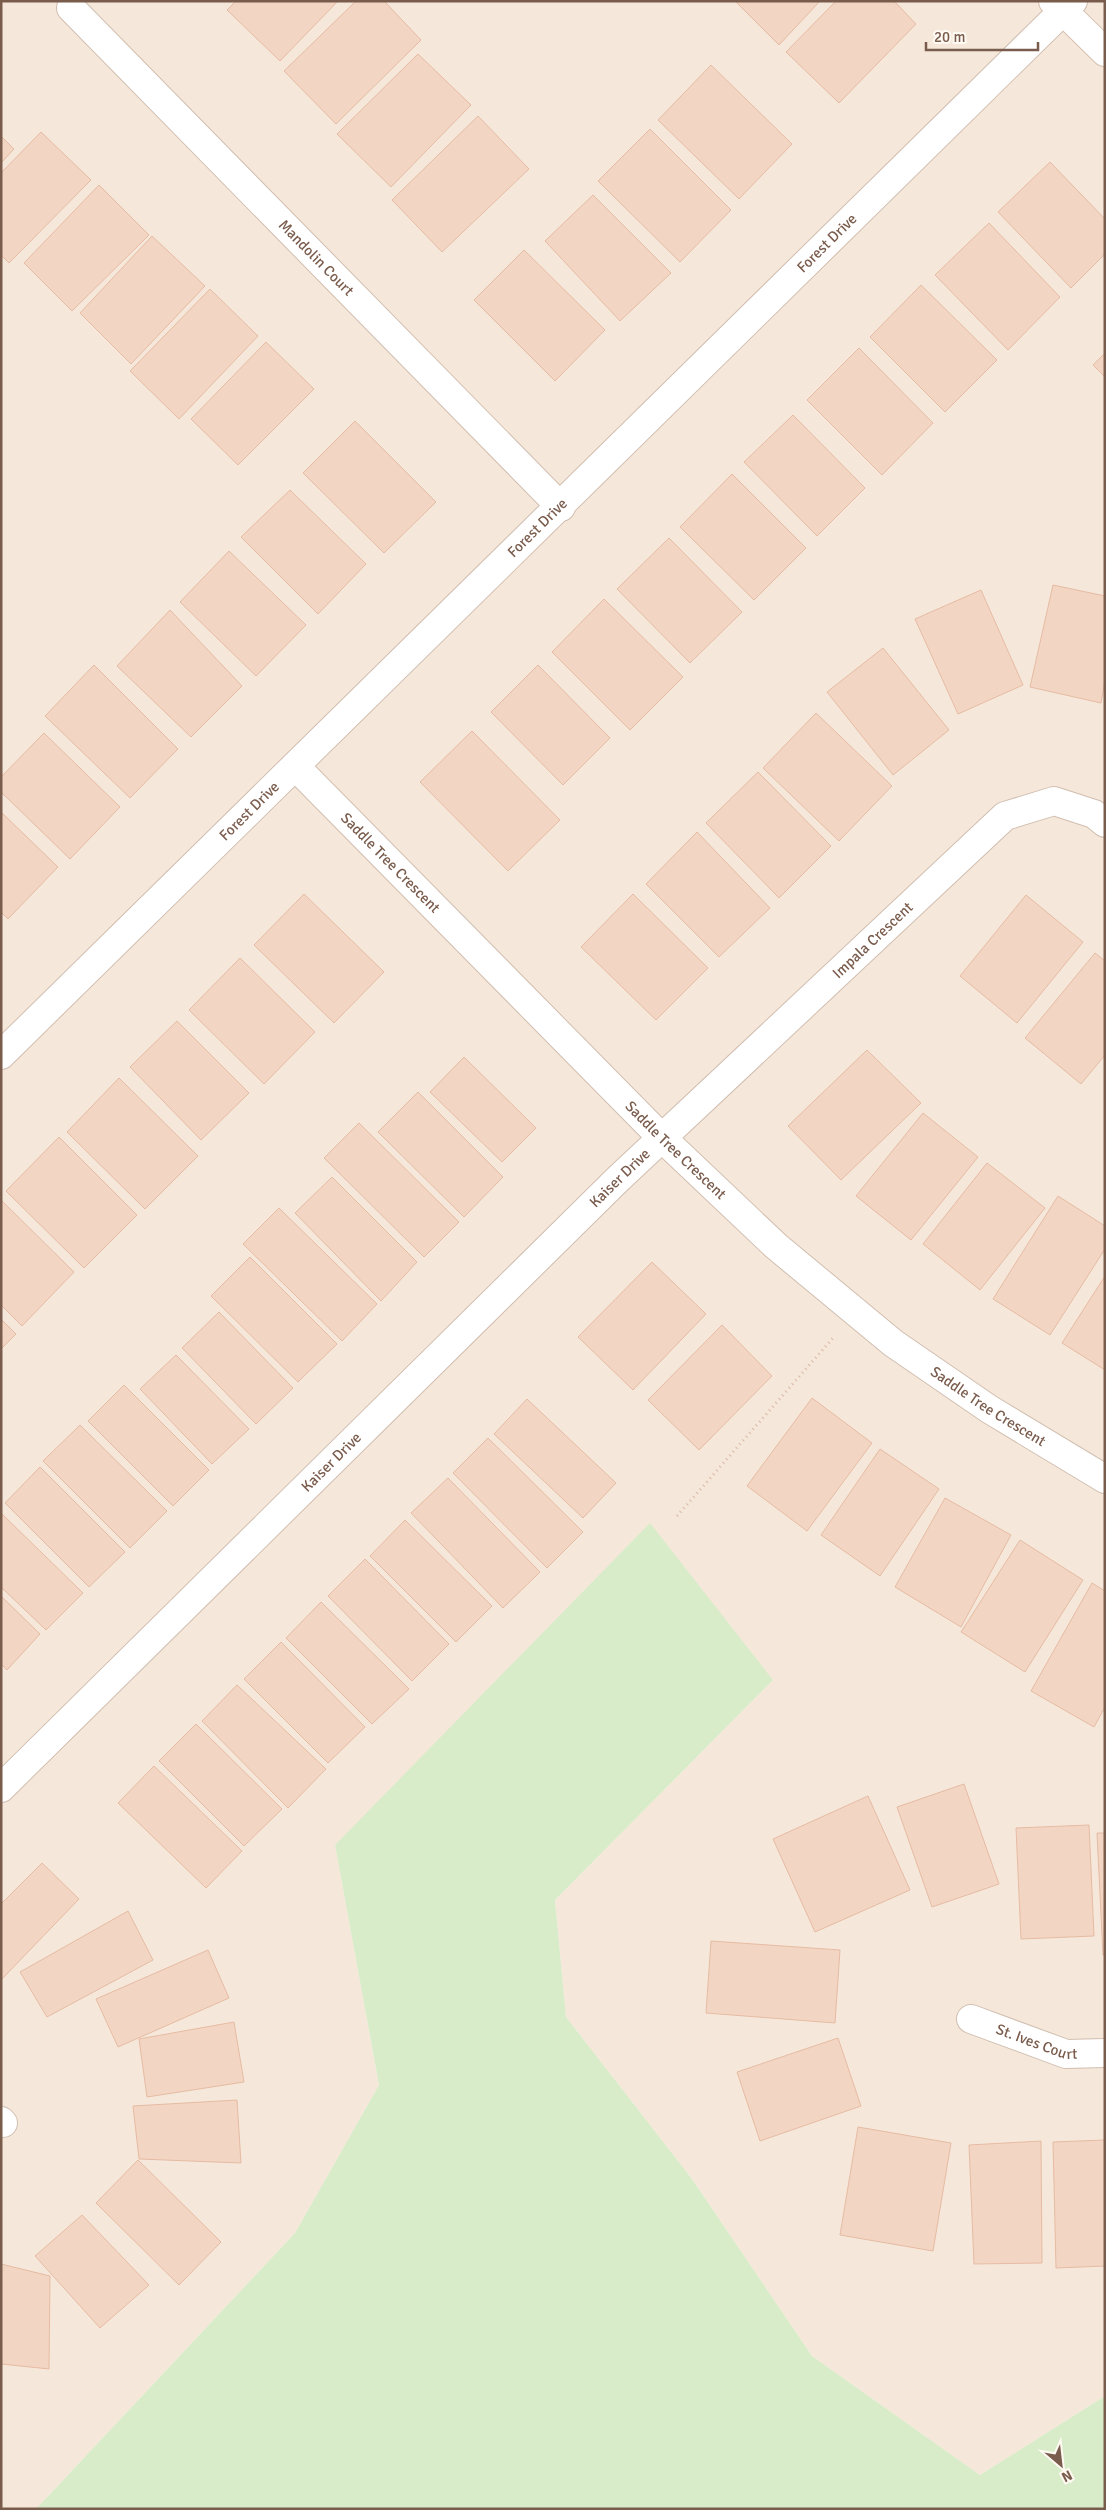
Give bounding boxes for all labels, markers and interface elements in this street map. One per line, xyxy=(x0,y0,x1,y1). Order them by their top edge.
scale bar xyxy=(926,20,1038,52)
text: 20 m xyxy=(934,28,965,46)
street label: Forest Drive xyxy=(793,210,860,276)
street label: Mandolin Court xyxy=(275,216,358,300)
street label: Forest Drive xyxy=(504,494,571,561)
street label: Forest Drive xyxy=(215,778,283,844)
street label: Saddle Tree Crescent xyxy=(337,809,444,917)
street label: Impala Crescent xyxy=(829,898,917,982)
street label: Saddle Tree Crescent xyxy=(622,1097,730,1203)
street label: Kaiser Drive xyxy=(586,1145,654,1211)
street label: Saddle Tree Crescent xyxy=(927,1363,1049,1450)
street label: Kaiser Drive xyxy=(297,1429,365,1496)
street label: St. Ives Court xyxy=(994,2020,1078,2063)
north arrow xyxy=(1036,2440,1086,2490)
text: N xyxy=(1059,2466,1075,2486)

